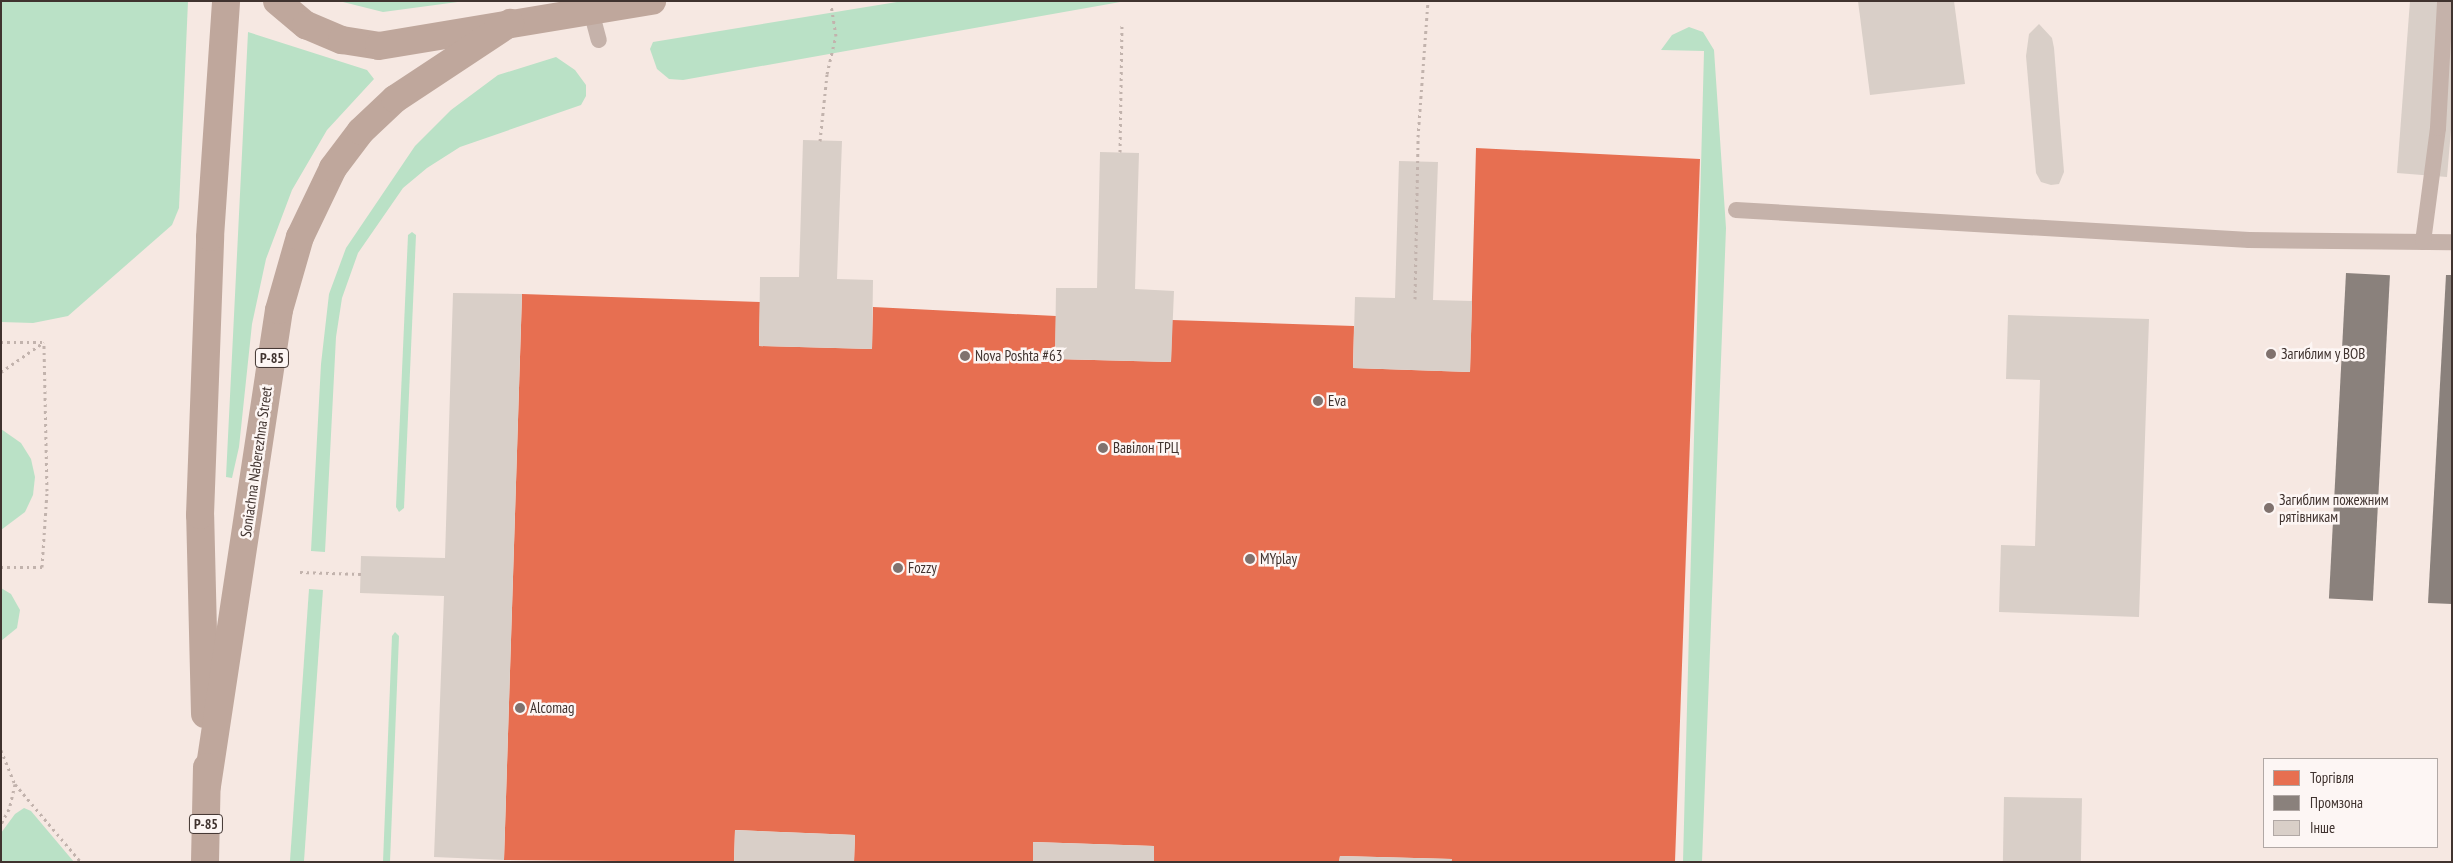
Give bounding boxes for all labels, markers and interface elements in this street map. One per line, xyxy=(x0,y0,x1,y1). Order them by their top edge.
place label: Загиблим у ВОВ xyxy=(2281,345,2366,363)
road number: Р-85 xyxy=(254,346,290,369)
place label: Nova Poshta #63 xyxy=(975,347,1062,365)
marker: Загиблим у ВОВ xyxy=(2265,348,2277,360)
marker: Nova Poshta #63 xyxy=(959,350,971,362)
street label: Soniachna Naberezhna Street xyxy=(236,385,276,539)
place label: Eva xyxy=(1328,392,1346,410)
marker: Eva xyxy=(1312,395,1324,407)
place label: Вавілон ТРЦ xyxy=(1113,439,1179,457)
marker: Вавілон ТРЦ xyxy=(1097,442,1109,454)
place label: Загиблим пожежним рятiвникам xyxy=(2279,490,2389,525)
marker: Загиблим пожежним рятiвникам xyxy=(2263,502,2275,514)
place label: MYplay xyxy=(1260,550,1297,568)
marker: MYplay xyxy=(1244,553,1256,565)
place label: Fozzy xyxy=(908,559,937,577)
marker: Fozzy xyxy=(892,562,904,574)
place label: Alcomag xyxy=(530,699,574,717)
marker: Alcomag xyxy=(514,702,526,714)
legend xyxy=(2263,758,2438,848)
text: Торгівля xyxy=(2310,768,2354,787)
text: Промзона xyxy=(2310,793,2363,812)
road number: Р-85 xyxy=(188,812,224,836)
text: Інше xyxy=(2310,818,2335,837)

